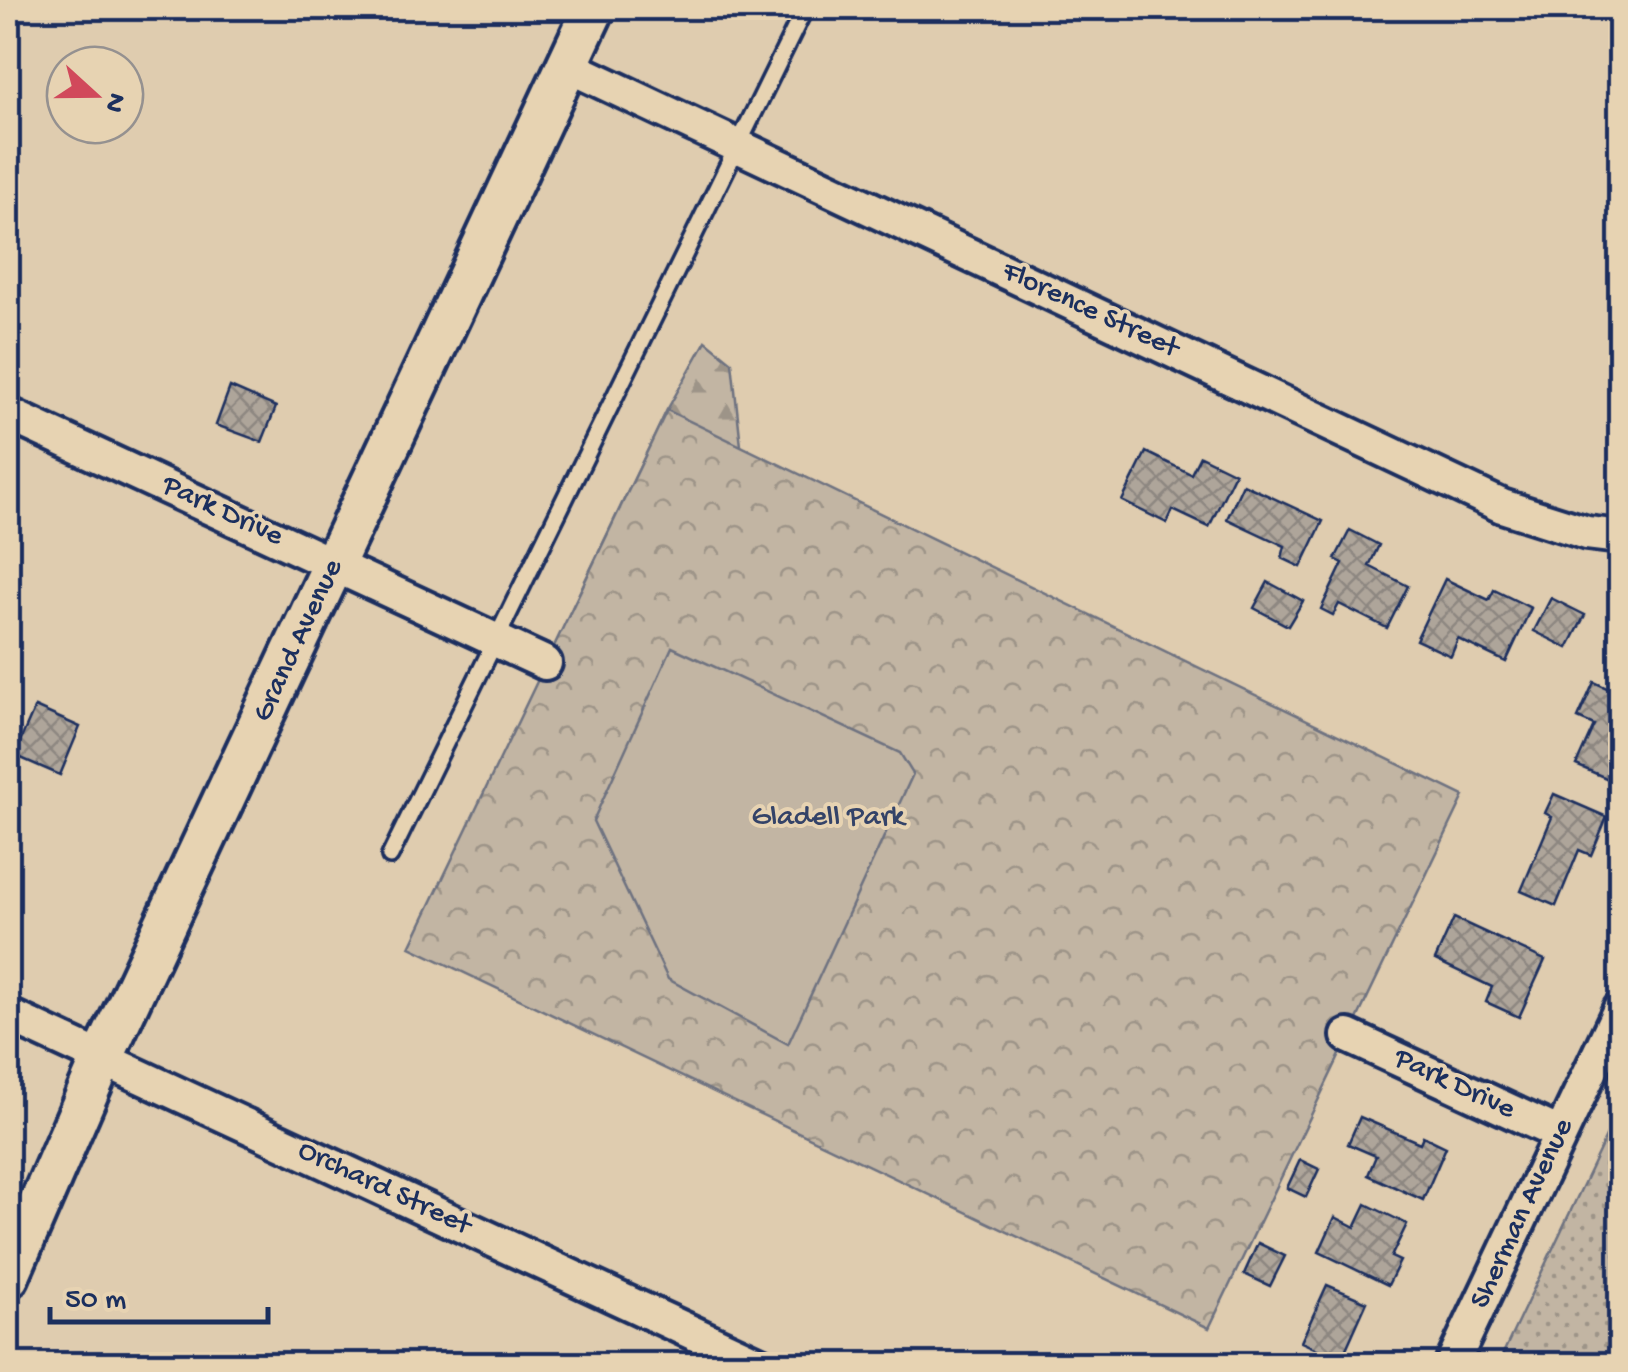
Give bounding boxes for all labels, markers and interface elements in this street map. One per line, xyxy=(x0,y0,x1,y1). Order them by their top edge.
north arrow xyxy=(45,45,145,145)
text: N xyxy=(95,88,133,117)
street label: Florence Street xyxy=(995,254,1186,368)
street label: Park Drive xyxy=(155,468,289,555)
street label: Grand Avenue xyxy=(246,554,352,728)
park label: Gladell Park xyxy=(752,801,907,836)
street label: Park Drive xyxy=(1387,1041,1521,1128)
street label: Sherman Avenue xyxy=(1464,1113,1583,1315)
street label: Orchard Street xyxy=(292,1134,479,1246)
scale bar xyxy=(50,1262,268,1324)
text: 50 m xyxy=(65,1284,126,1319)

